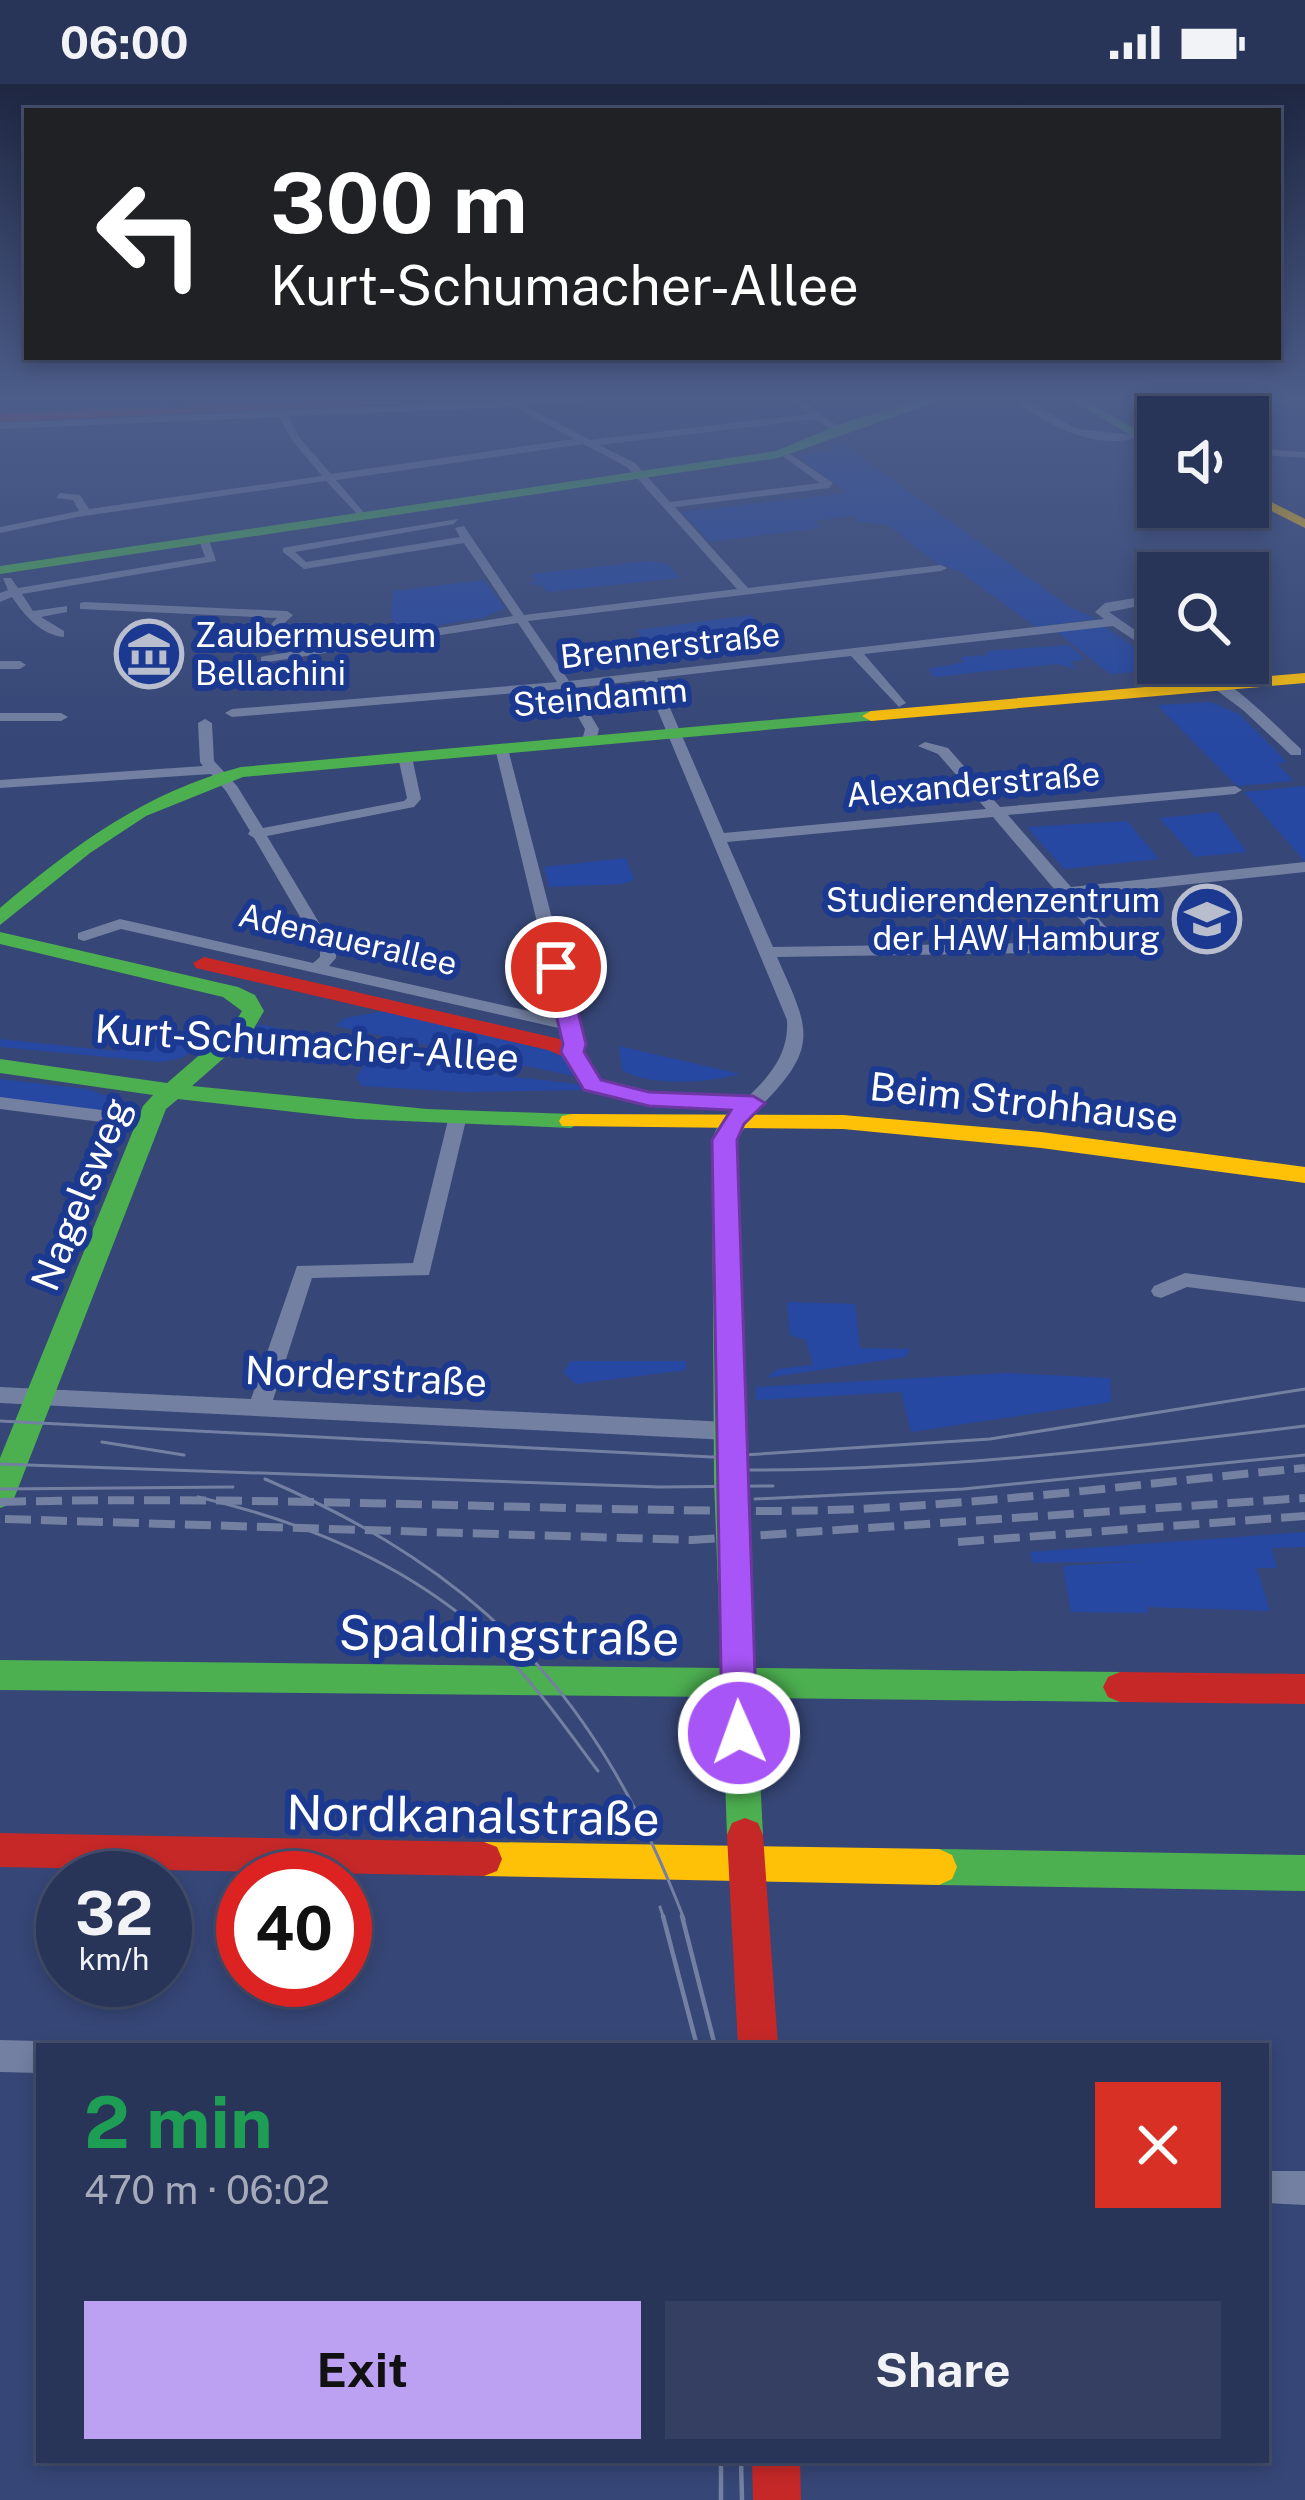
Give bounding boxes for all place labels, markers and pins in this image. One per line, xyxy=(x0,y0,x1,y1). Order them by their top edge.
place label: Zaubermuseum Bellachini xyxy=(195,616,436,692)
museum icon: Zaubermuseum Bellachini xyxy=(114,619,184,689)
place label: Studierendenzentrum der HAW Hamburg xyxy=(826,881,1160,957)
school or university icon: Studierendenzentrum der HAW Hamburg xyxy=(1172,884,1242,954)
pin xyxy=(505,916,607,1018)

